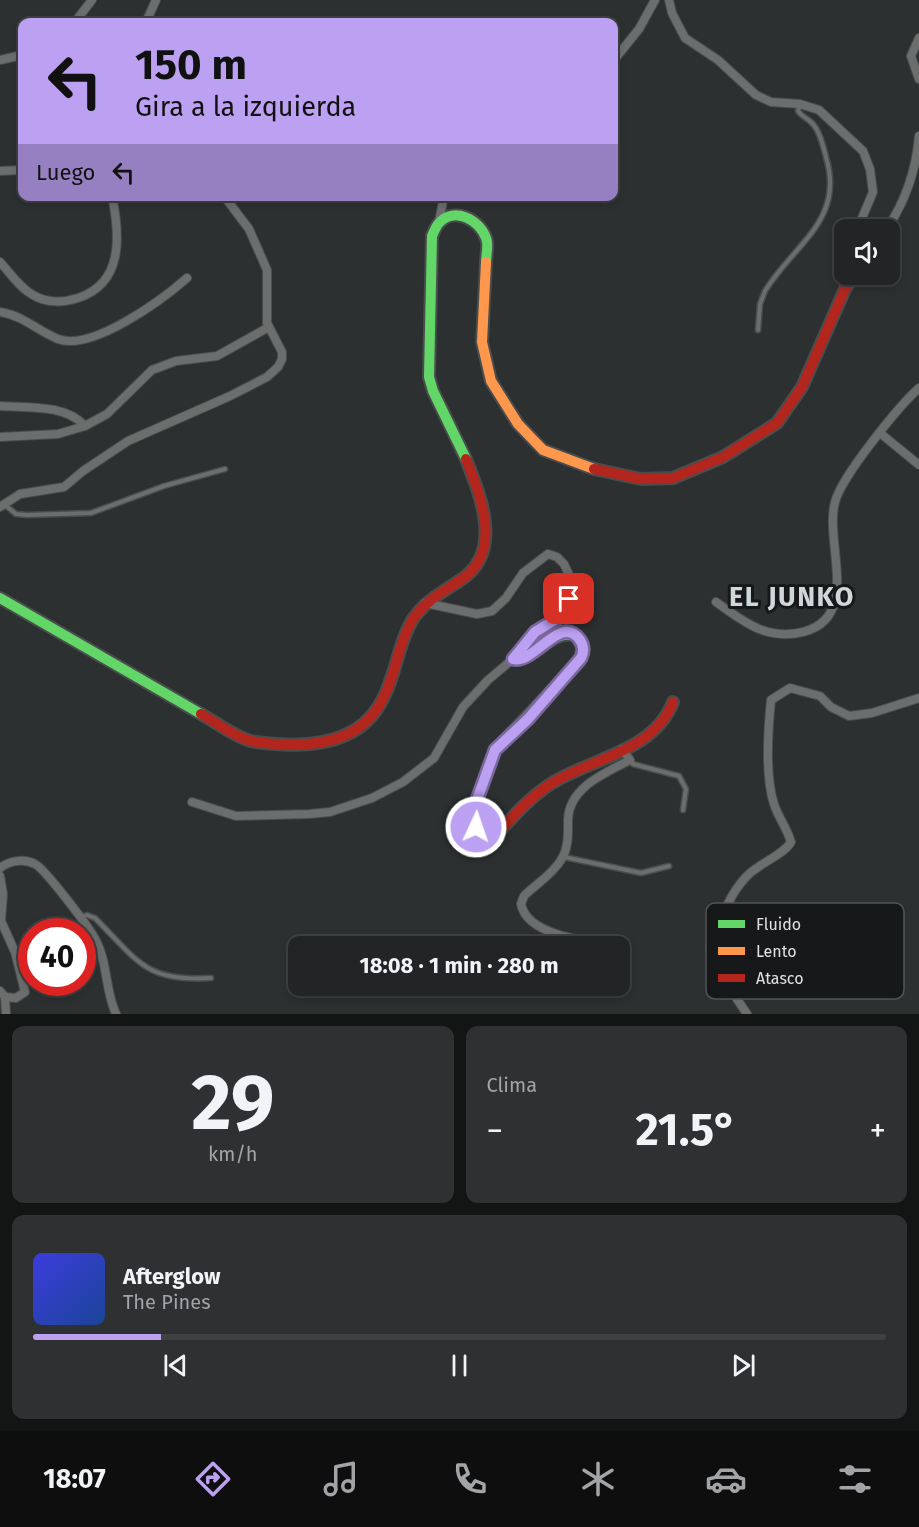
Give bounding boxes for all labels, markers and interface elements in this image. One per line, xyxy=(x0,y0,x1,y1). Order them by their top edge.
text: 150 m xyxy=(135,40,247,90)
icon: left xyxy=(36,42,114,120)
text: Gira a la izquierda xyxy=(135,91,356,123)
icon: left xyxy=(107,156,140,189)
text: Luego xyxy=(36,159,95,186)
map controls xyxy=(834,219,900,285)
button: sound xyxy=(834,219,900,285)
pin xyxy=(543,573,594,624)
district label: EL JUNKO xyxy=(729,581,855,613)
icon: arrive xyxy=(552,582,585,615)
position arrow xyxy=(444,795,508,859)
legend xyxy=(706,903,904,999)
text: Fluido xyxy=(756,915,801,934)
speed limit sign: 40 xyxy=(18,918,96,996)
text: Lento xyxy=(756,942,797,961)
text: 18:08 · 1 min · 280 m xyxy=(359,952,559,979)
text: Atasco xyxy=(756,969,804,988)
text: 29 xyxy=(191,1056,274,1150)
text: Clima xyxy=(487,1073,537,1097)
text: 21.5° xyxy=(636,1103,737,1157)
text: − xyxy=(487,1111,503,1151)
text: + xyxy=(870,1111,886,1151)
text: km/h xyxy=(208,1142,258,1166)
text: Afterglow xyxy=(123,1263,220,1290)
text: The Pines xyxy=(123,1290,210,1314)
icon: previous xyxy=(159,1349,192,1382)
icon: pause xyxy=(443,1349,476,1382)
icon: next xyxy=(727,1349,760,1382)
icon: directions xyxy=(192,1458,234,1500)
icon: music xyxy=(320,1458,362,1500)
icon: phone xyxy=(449,1458,491,1500)
icon: climate xyxy=(577,1458,619,1500)
icon: car xyxy=(705,1458,747,1500)
icon: filters xyxy=(834,1458,876,1500)
text: 18:07 xyxy=(43,1463,106,1495)

